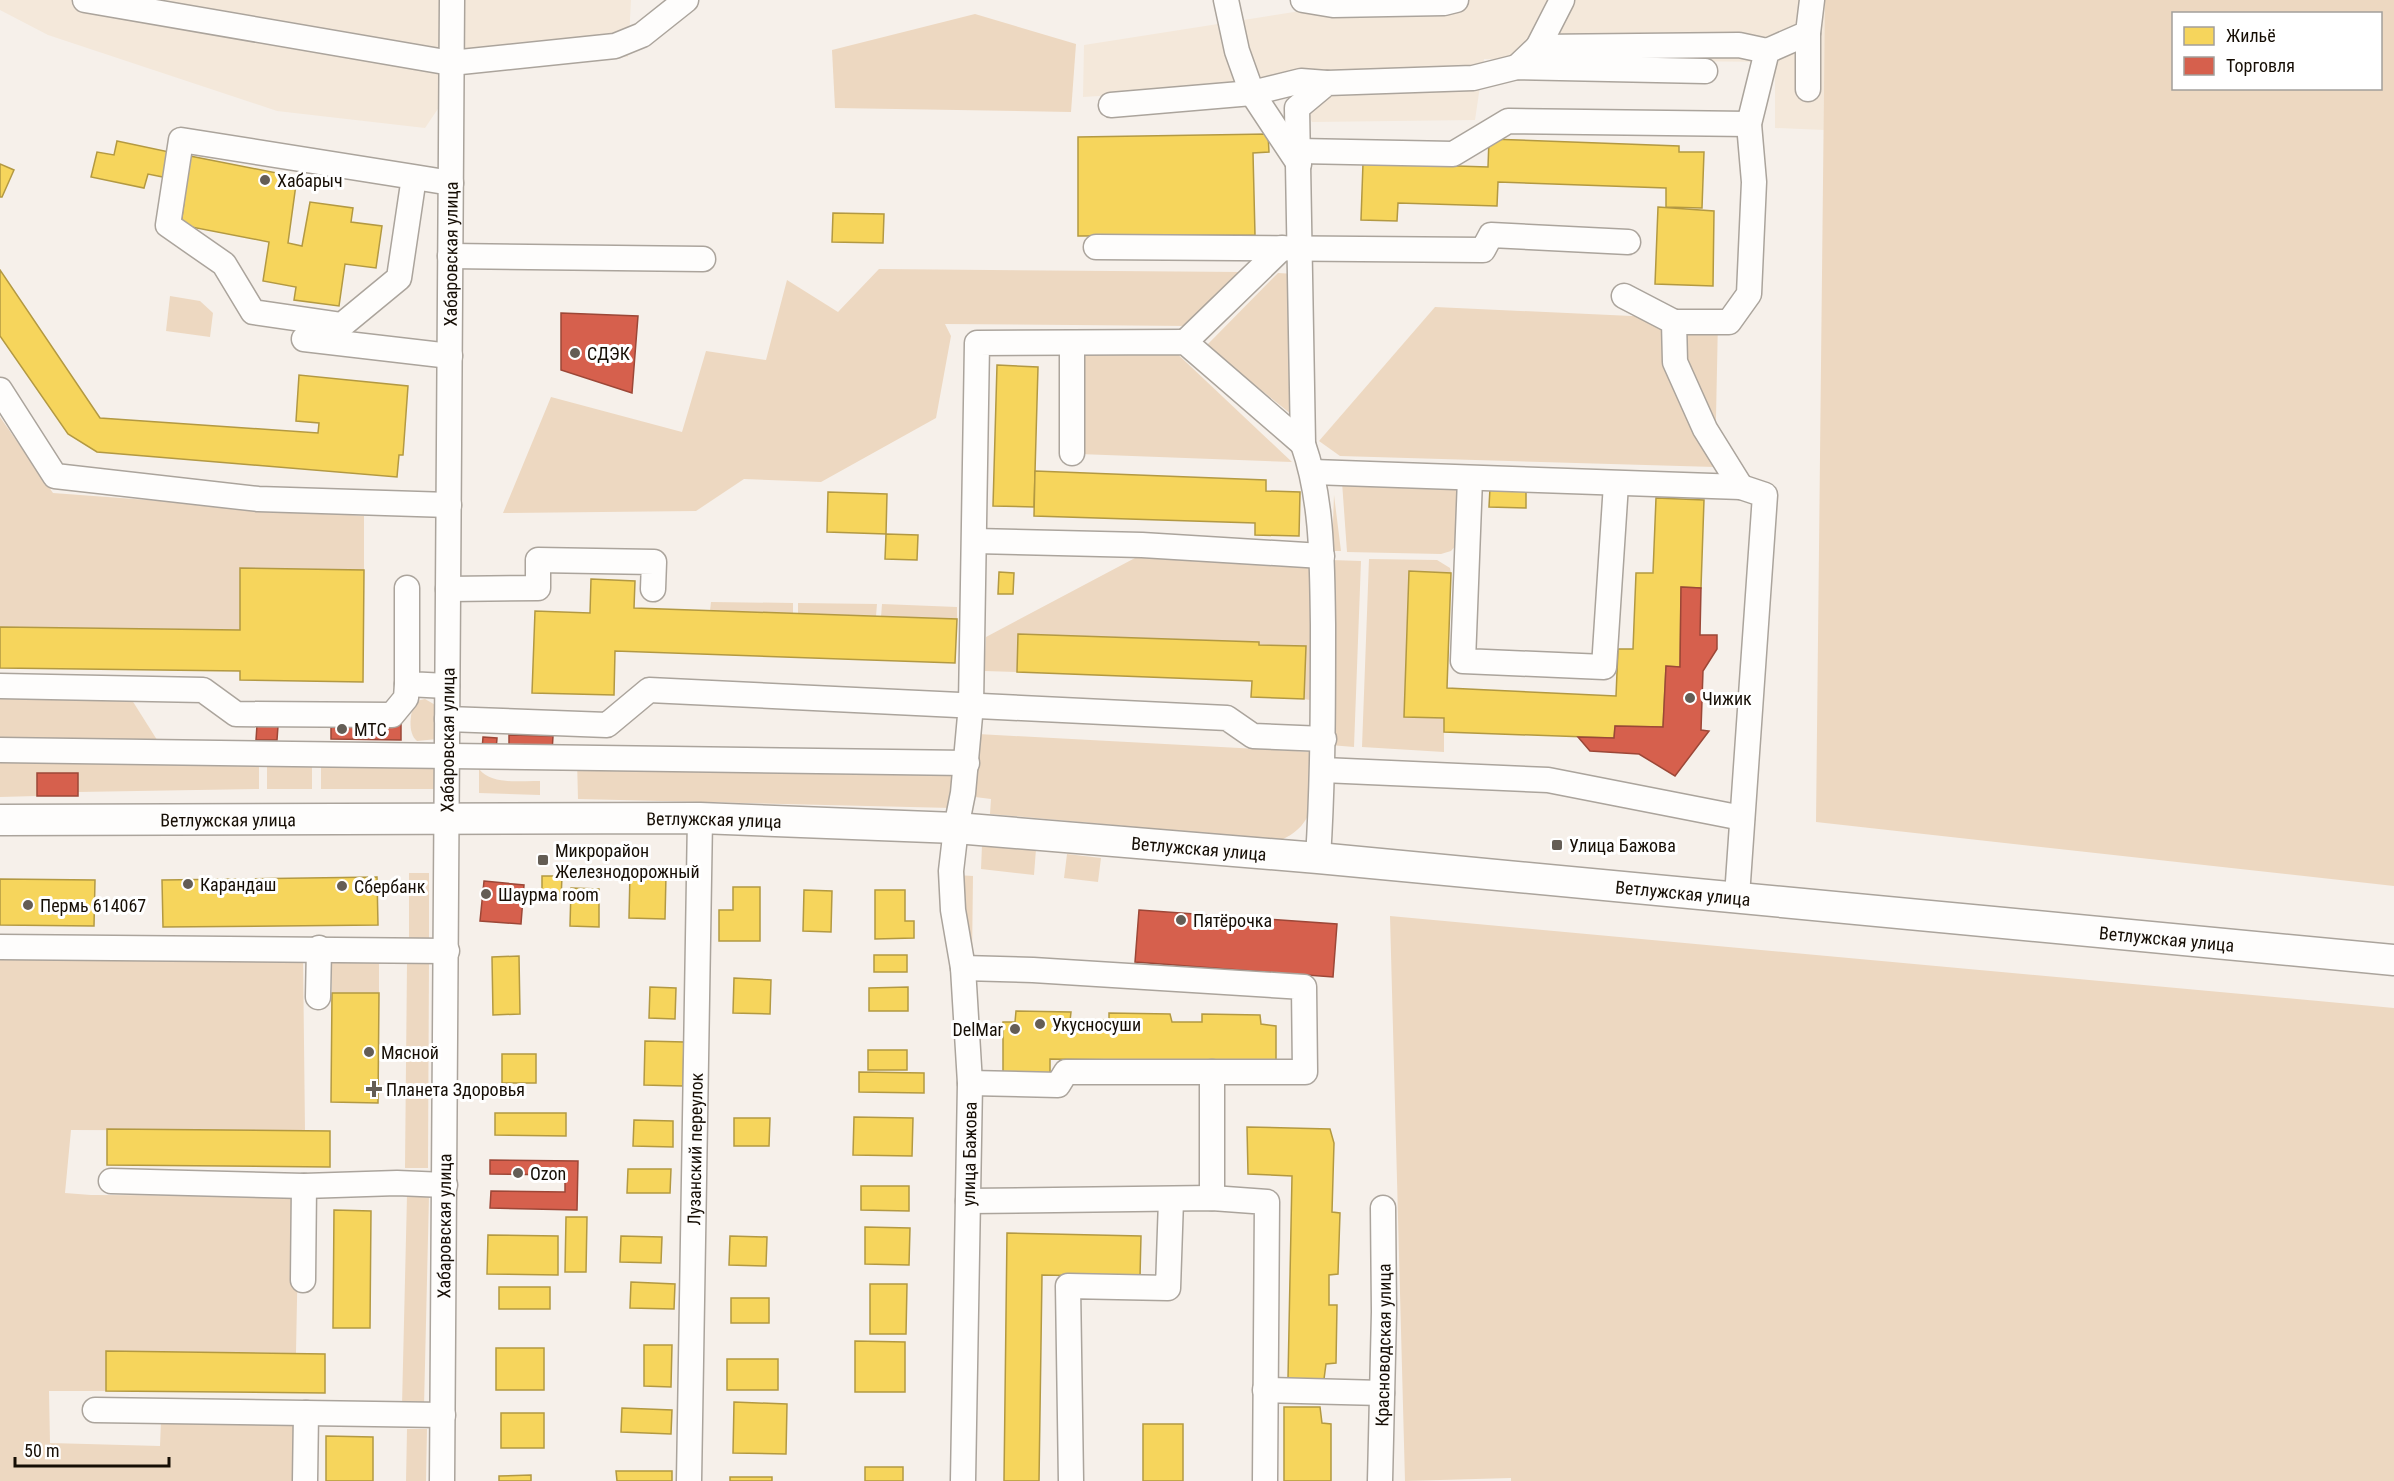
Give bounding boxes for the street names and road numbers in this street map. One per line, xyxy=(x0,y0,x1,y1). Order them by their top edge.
street label: Хабаровская улица xyxy=(439,181,461,327)
street label: Хабаровская улица xyxy=(436,667,458,813)
street label: Ветлужская улица xyxy=(646,807,782,832)
street label: Ветлужская улица xyxy=(160,809,296,830)
street label: Ветлужская улица xyxy=(1131,832,1267,864)
street label: Ветлужская улица xyxy=(1614,876,1751,909)
street label: Ветлужская улица xyxy=(2098,922,2235,955)
street label: Лузанский переулок xyxy=(683,1072,706,1226)
street label: улица Бажова xyxy=(957,1101,980,1207)
street label: Хабаровская улица xyxy=(433,1153,455,1299)
street label: Красноводская улица xyxy=(1371,1263,1395,1427)

